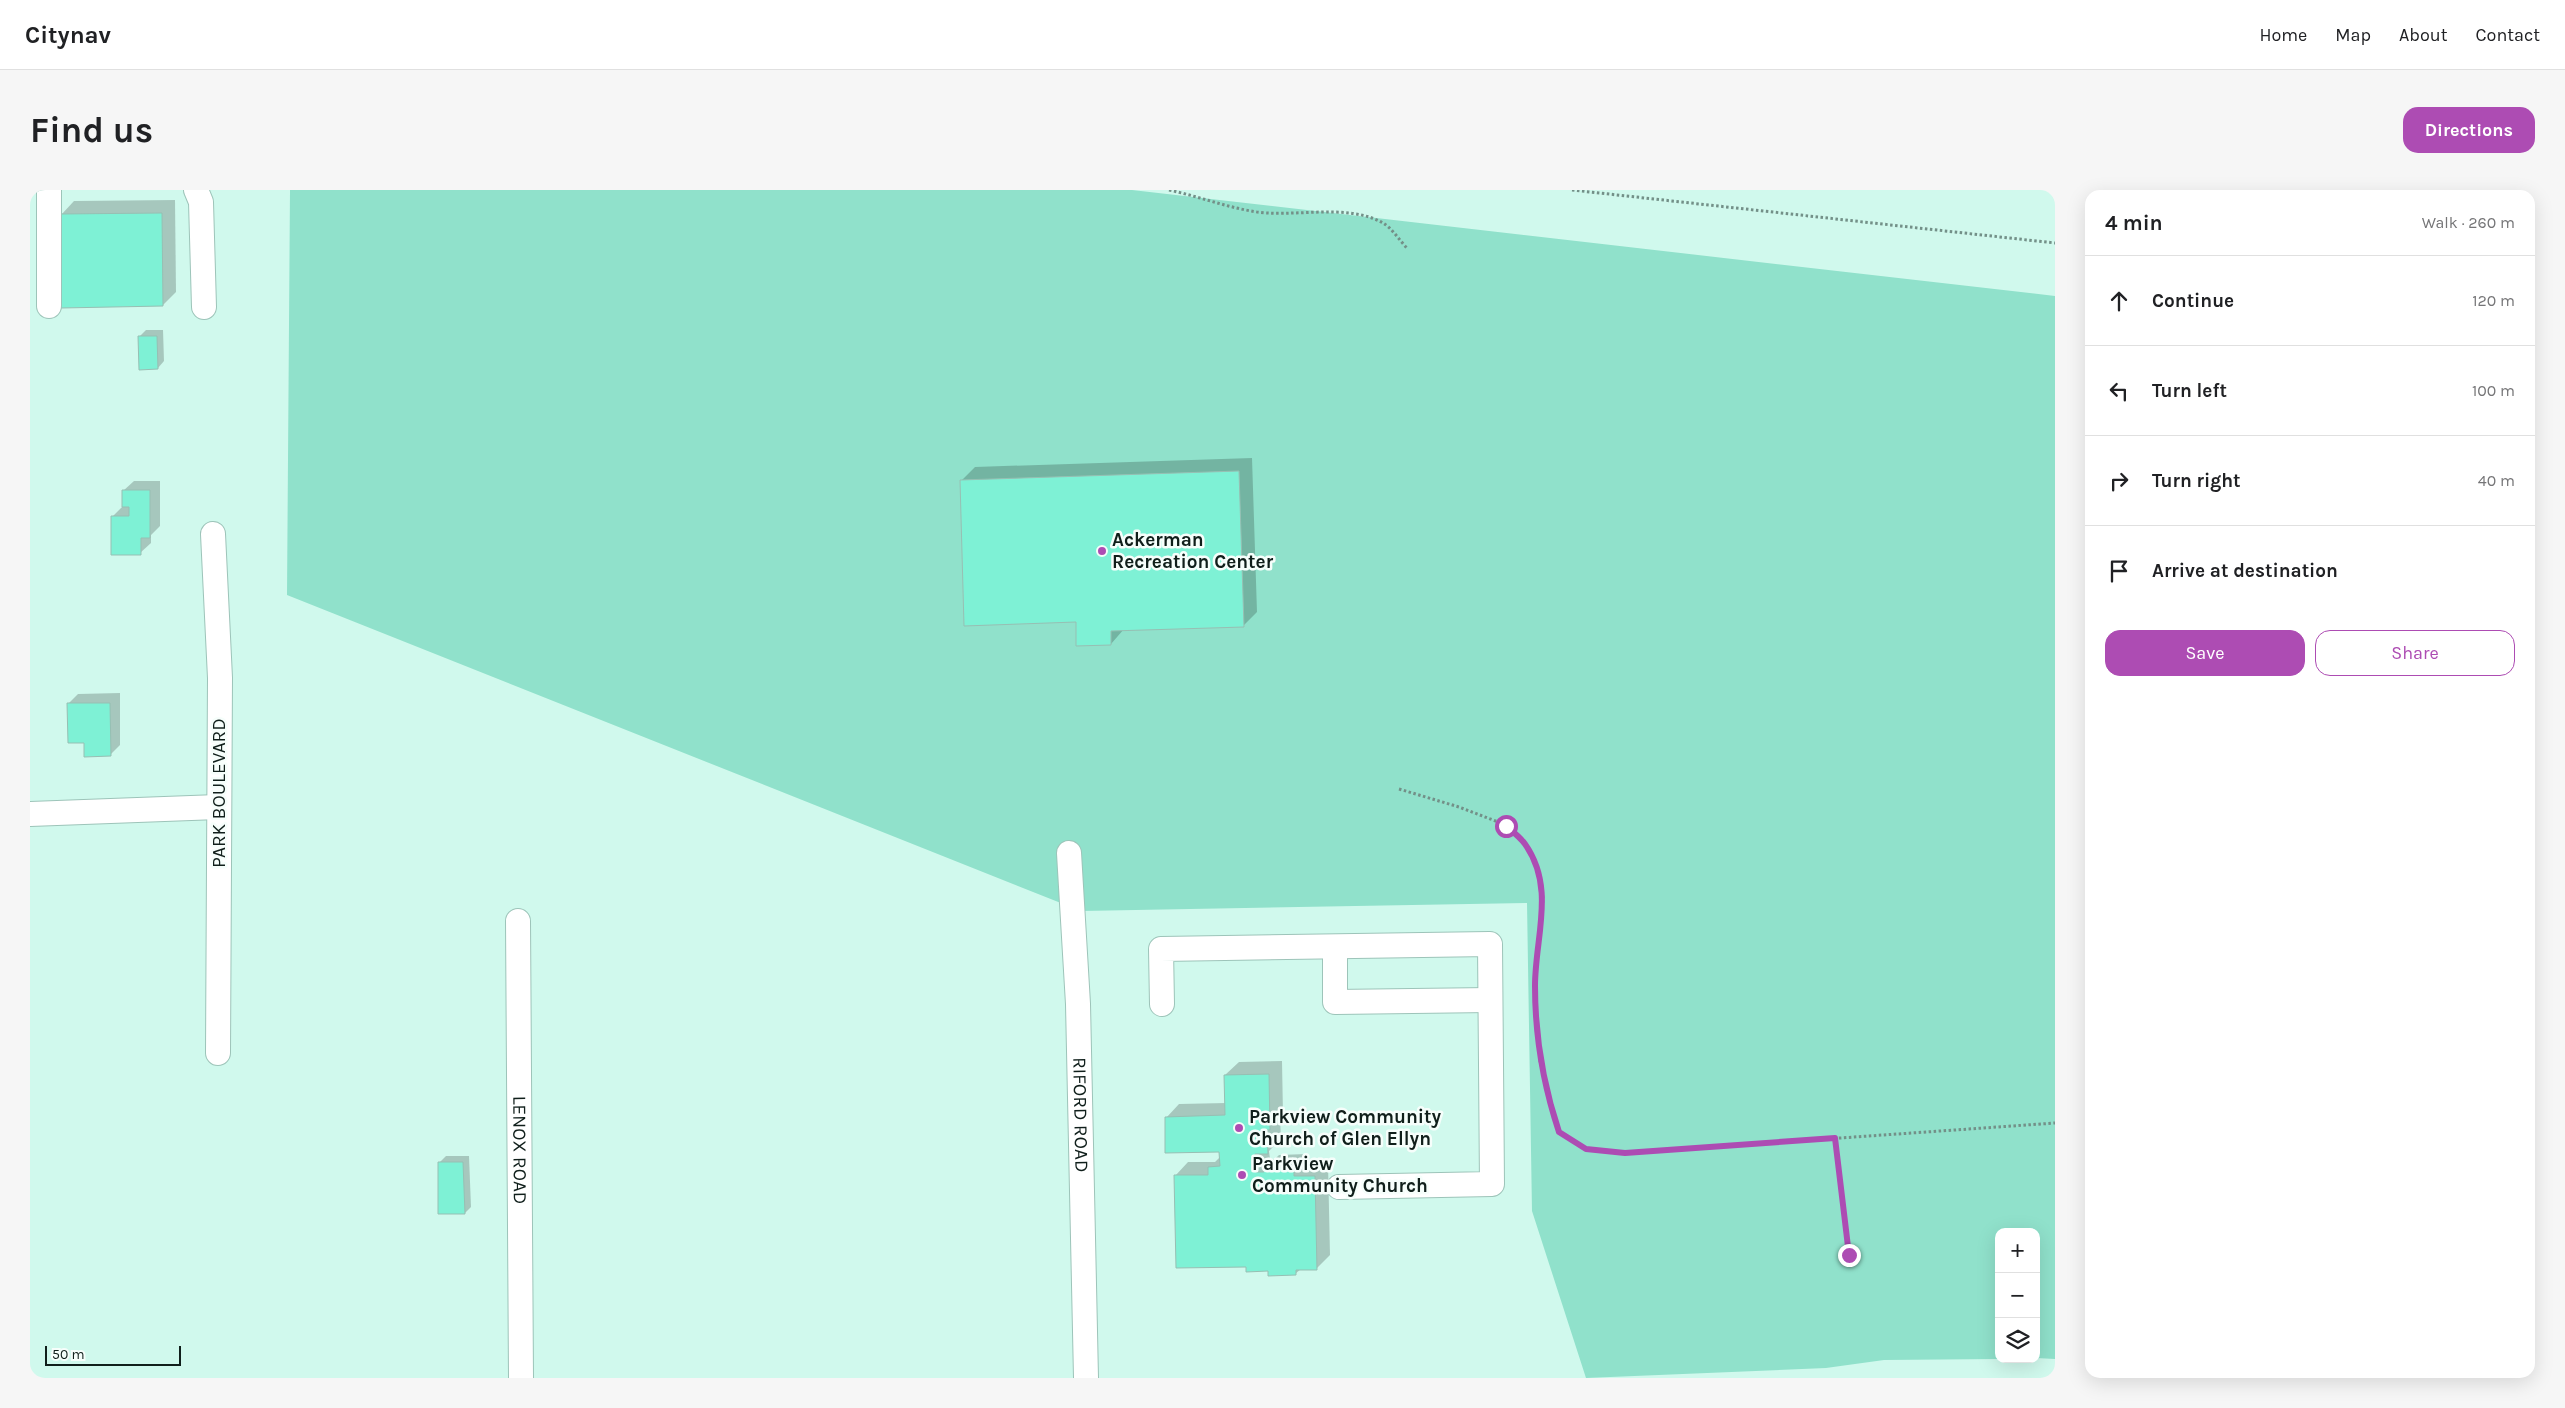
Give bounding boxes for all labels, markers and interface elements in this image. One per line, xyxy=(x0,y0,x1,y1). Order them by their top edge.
text: Citynav xyxy=(25,21,111,49)
text: Home xyxy=(2259,24,2307,46)
text: Map xyxy=(2335,24,2371,46)
text: About xyxy=(2399,24,2448,46)
text: Contact xyxy=(2476,24,2540,46)
button: Directions xyxy=(2403,107,2535,153)
text: Find us xyxy=(30,110,153,151)
text: 4 min xyxy=(2105,211,2163,235)
text: Walk · 260 m xyxy=(2422,213,2515,232)
icon: ahead xyxy=(2105,287,2133,315)
text: Continue xyxy=(2152,290,2234,312)
text: 120 m xyxy=(2472,291,2515,310)
icon: left xyxy=(2105,377,2133,405)
text: Turn left xyxy=(2152,380,2227,402)
text: 100 m xyxy=(2472,381,2515,400)
icon: right xyxy=(2105,467,2133,495)
text: Turn right xyxy=(2152,470,2241,492)
text: 40 m xyxy=(2478,471,2515,490)
place label: Ackerman Recreation Center xyxy=(1112,529,1274,573)
marker: Ackerman Recreation Center xyxy=(1096,545,1108,557)
icon: arrive xyxy=(2105,557,2133,585)
text: Arrive at destination xyxy=(2152,560,2338,582)
button: Save xyxy=(2105,630,2305,676)
button: Share xyxy=(2315,630,2515,676)
street label: PARK BOULEVARD xyxy=(208,718,230,868)
route start xyxy=(1495,815,1518,838)
street label: RIFORD ROAD xyxy=(1068,1057,1093,1173)
street label: LENOX ROAD xyxy=(508,1096,531,1204)
place label: Parkview Community Church of Glen Ellyn xyxy=(1249,1106,1442,1150)
marker: Parkview Community Church of Glen Ellyn xyxy=(1233,1122,1245,1134)
place label: Parkview Community Church xyxy=(1252,1153,1428,1197)
marker: Parkview Community Church xyxy=(1236,1169,1248,1181)
map controls xyxy=(1995,1228,2040,1363)
button: + xyxy=(1995,1228,2040,1273)
route end xyxy=(1838,1244,1861,1267)
button: − xyxy=(1995,1273,2040,1318)
button: layers xyxy=(1995,1318,2040,1363)
scale bar xyxy=(45,1343,181,1366)
text: 50 m xyxy=(52,1346,85,1363)

